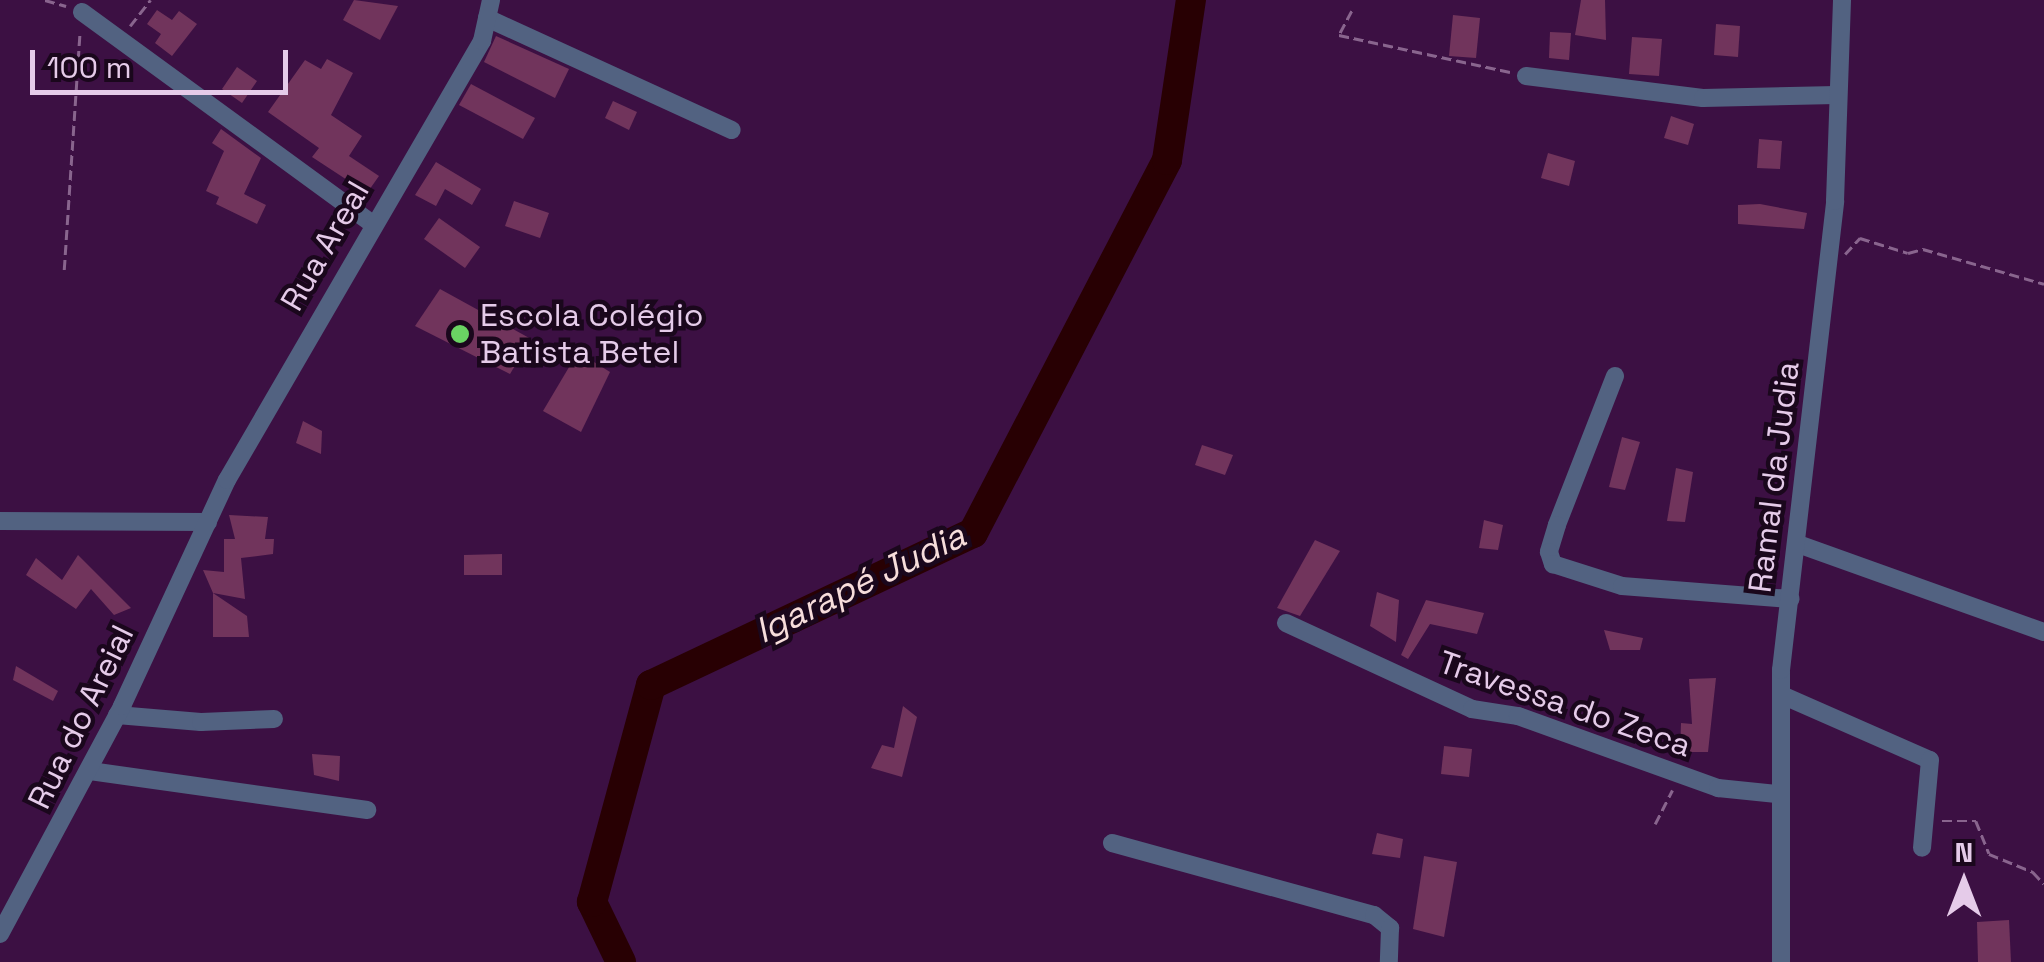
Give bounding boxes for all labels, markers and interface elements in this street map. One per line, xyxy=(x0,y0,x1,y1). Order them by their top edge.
scale bar xyxy=(35,30,292,92)
text: 100 m xyxy=(47,48,132,87)
street label: Rua Areal xyxy=(273,174,377,318)
place label: Escola Colégio Batista Betel xyxy=(480,297,704,372)
marker: Escola Colégio Batista Betel xyxy=(449,323,471,345)
street label: Ramal da Judia xyxy=(1741,359,1807,595)
water label: Igarapé Judia xyxy=(748,514,972,652)
street label: Rua do Areial xyxy=(20,619,142,815)
street label: Travessa do Zeca xyxy=(1434,643,1696,765)
north arrow xyxy=(1914,832,2014,932)
text: N xyxy=(1955,834,1973,870)

